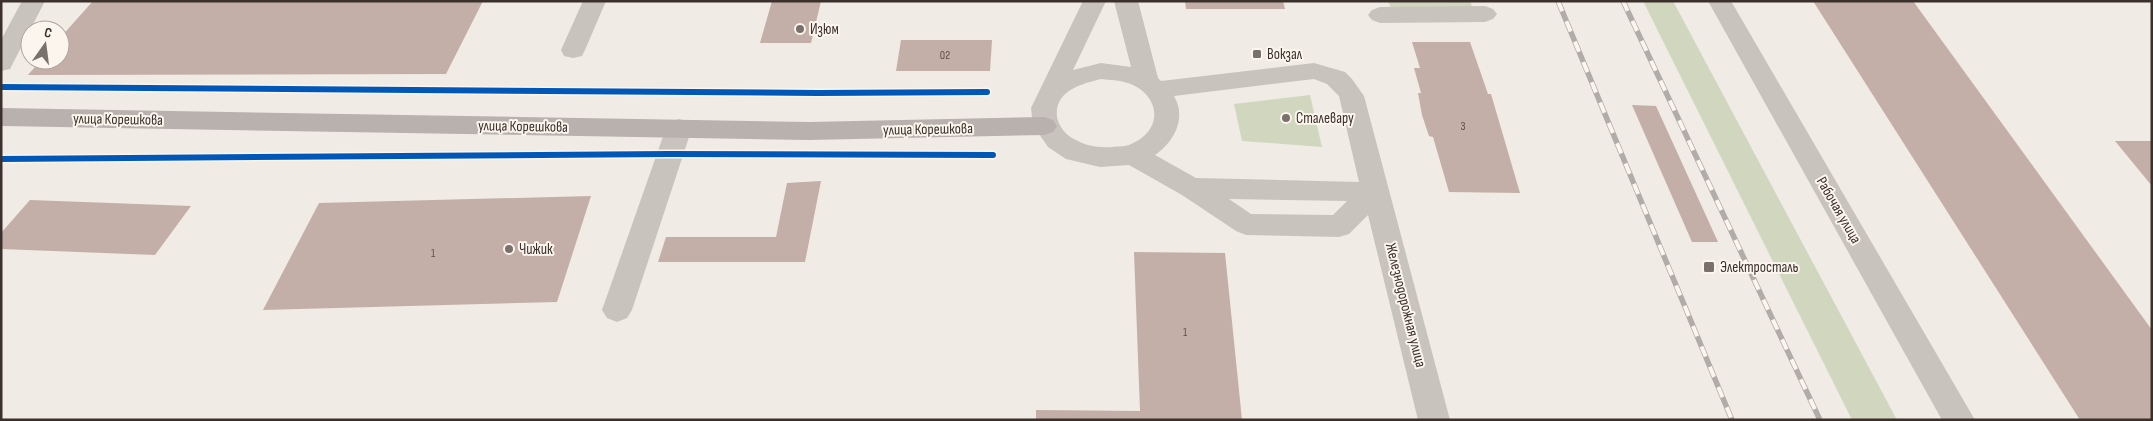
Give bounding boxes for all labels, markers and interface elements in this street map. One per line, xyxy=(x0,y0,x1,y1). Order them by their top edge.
north arrow xyxy=(20,20,70,70)
place label: Изюм xyxy=(810,20,839,39)
marker: Изюм xyxy=(794,23,806,35)
text: С xyxy=(42,24,54,42)
place label: Вокзал xyxy=(1267,45,1303,64)
house number: 02 xyxy=(940,48,950,63)
marker: Вокзал xyxy=(1251,48,1263,60)
street label: улица Корешкова xyxy=(73,109,163,130)
place label: Сталевару xyxy=(1296,109,1354,128)
marker: Сталевару xyxy=(1280,112,1292,124)
street label: улица Корешкова xyxy=(478,116,568,137)
street label: улица Корешкова xyxy=(883,119,973,140)
house number: 3 xyxy=(1460,119,1466,134)
street label: Рабочая улица xyxy=(1812,174,1865,247)
place label: Чижик xyxy=(519,240,553,259)
street label: Железнодорожная улица xyxy=(1381,241,1430,369)
marker: Чижик xyxy=(503,243,515,255)
house number: 1 xyxy=(431,246,436,261)
place label: Электросталь xyxy=(1720,258,1799,277)
marker: Электросталь xyxy=(1702,260,1716,274)
house number: 1 xyxy=(1183,325,1188,340)

